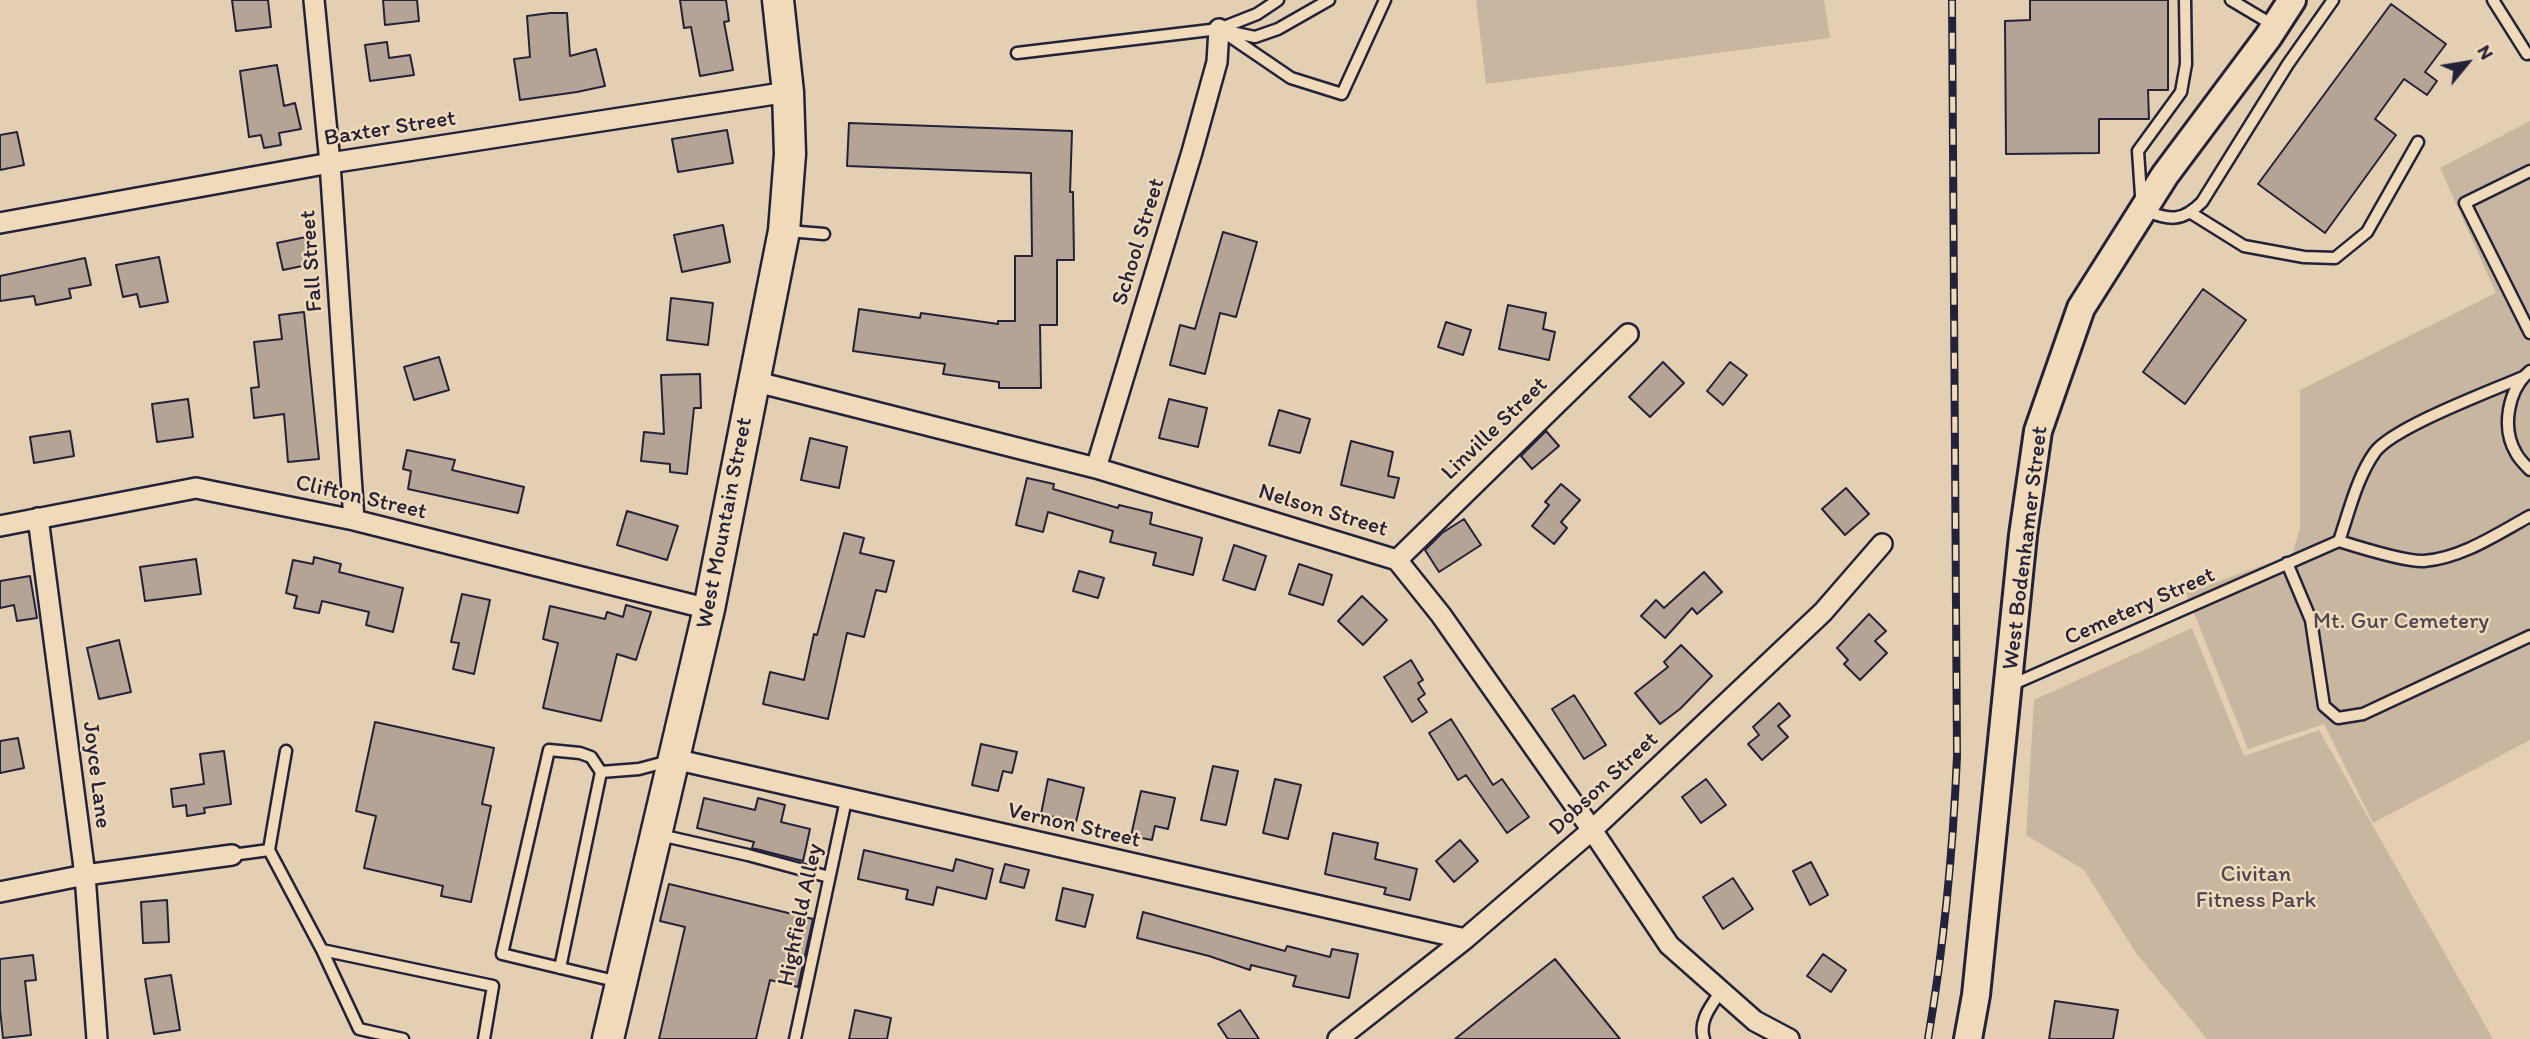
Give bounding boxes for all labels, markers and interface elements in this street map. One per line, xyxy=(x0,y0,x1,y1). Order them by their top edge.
north arrow xyxy=(2432,28,2502,98)
text: N xyxy=(2472,41,2499,64)
street label: Baxter Street xyxy=(322,105,458,153)
street label: School Street xyxy=(1107,175,1171,309)
street label: Fall Street xyxy=(295,209,329,313)
street label: Linville Street xyxy=(1436,371,1554,487)
street label: West Mountain Street xyxy=(691,415,759,631)
street label: West Bodenhamer Street xyxy=(1997,424,2055,672)
street label: Clifton Street xyxy=(293,469,429,527)
street label: Nelson Street xyxy=(1255,478,1391,544)
street label: Cemetery Street xyxy=(2061,562,2219,652)
park label: Mt. Gur Cemetery xyxy=(2313,608,2489,636)
street label: Joyce Lane xyxy=(76,720,116,830)
street label: Dobson Street xyxy=(1543,726,1665,842)
street label: Vernon Street xyxy=(1005,797,1143,855)
street label: Highfield Alley xyxy=(772,841,830,989)
park label: Civitan Fitness Park xyxy=(2196,861,2316,915)

